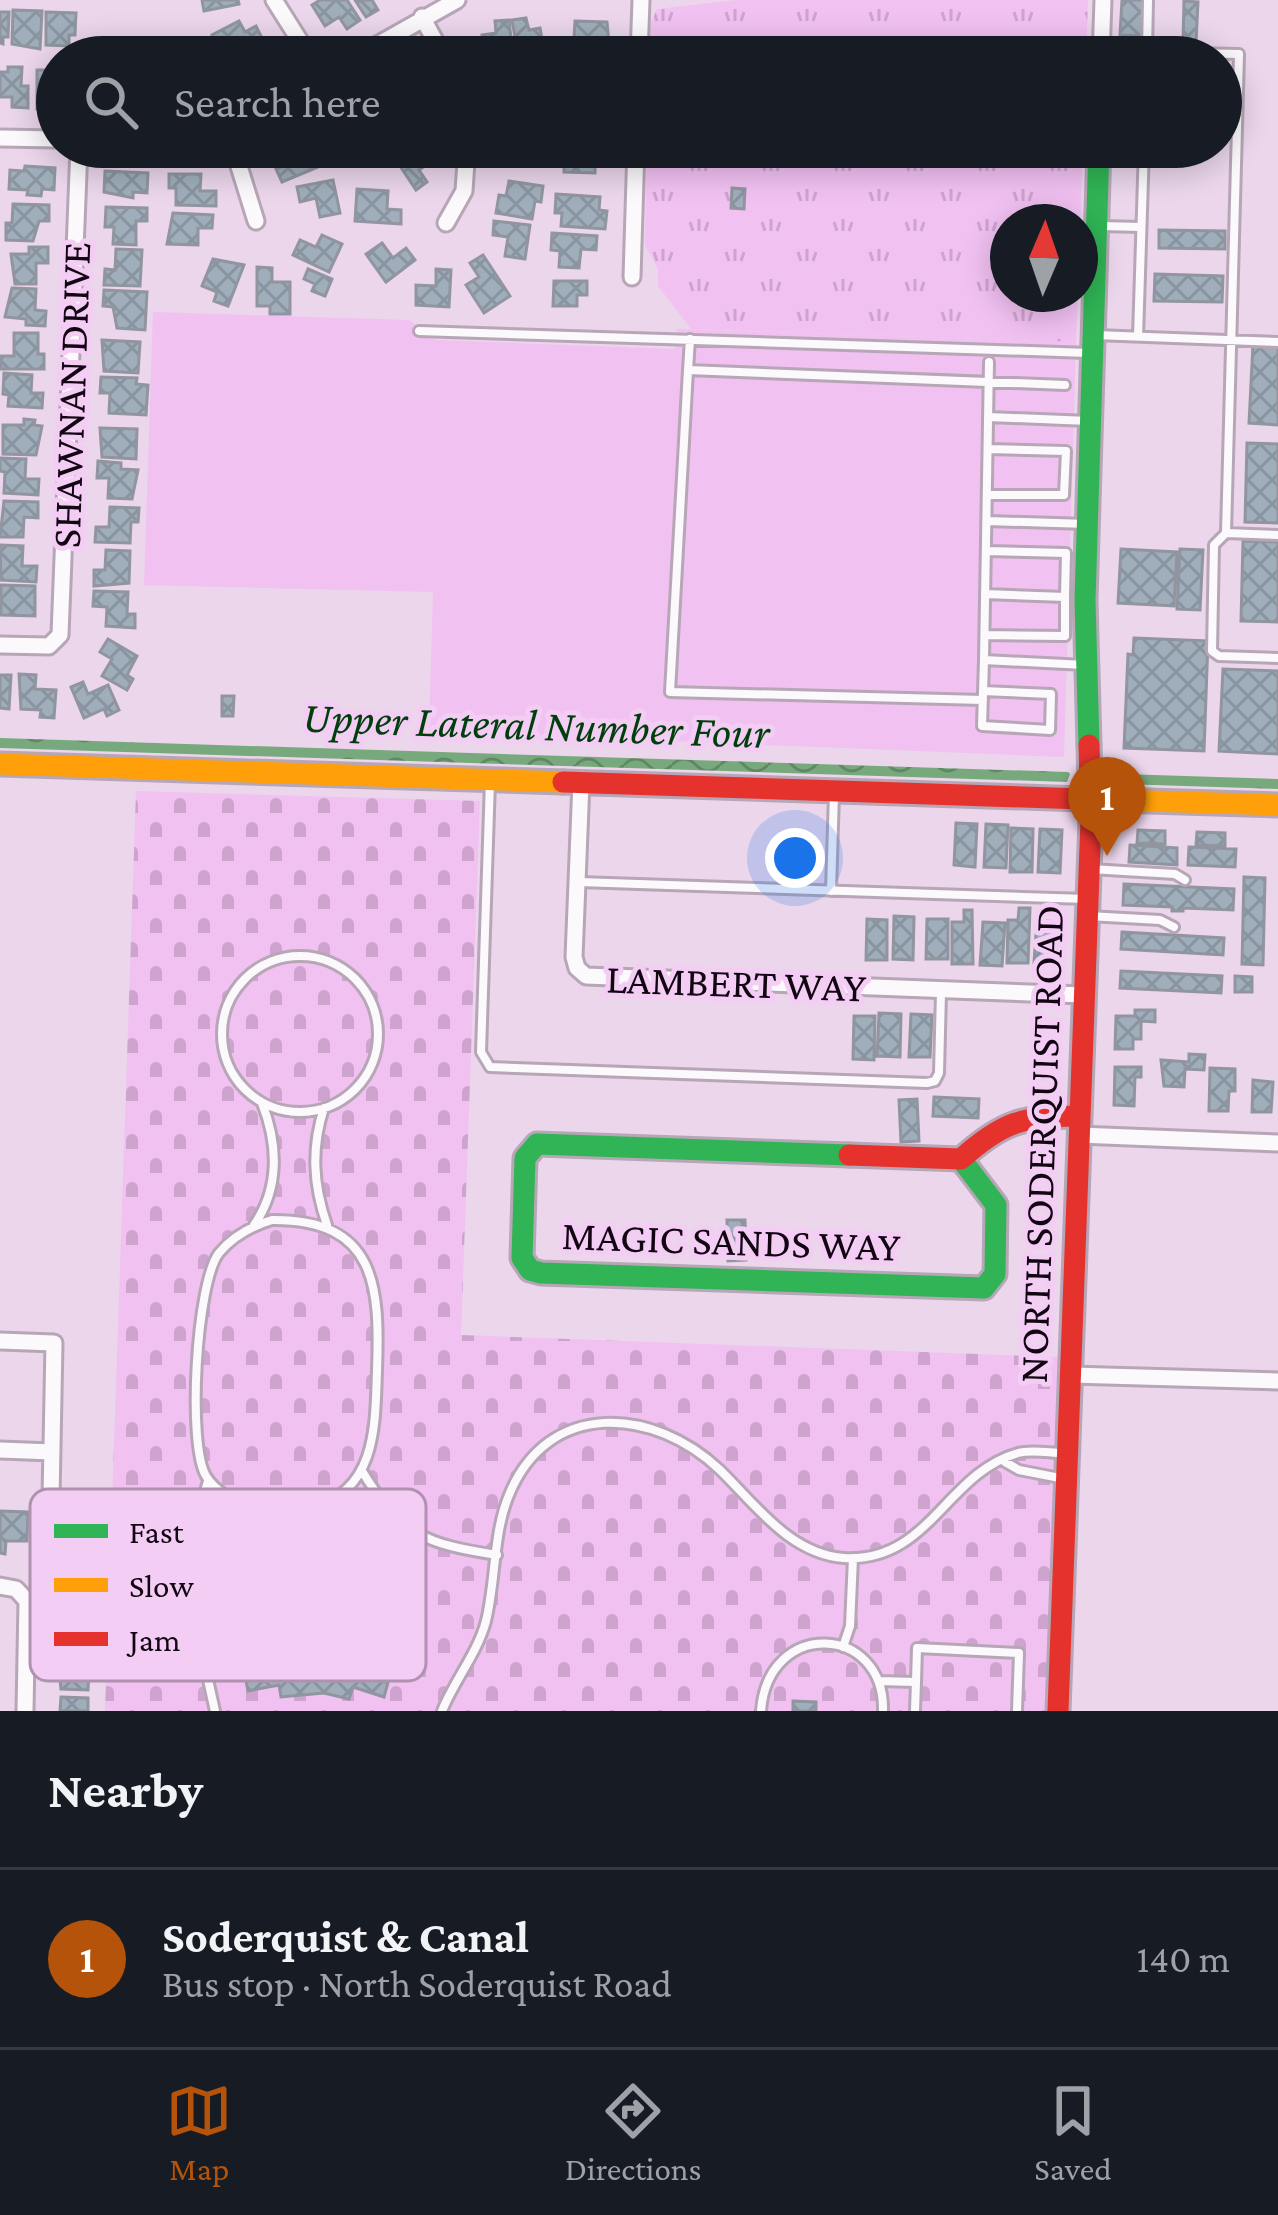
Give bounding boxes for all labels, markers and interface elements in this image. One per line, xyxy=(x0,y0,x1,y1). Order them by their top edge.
search box xyxy=(36,36,1242,168)
icon: search xyxy=(78,69,144,135)
text: Search here xyxy=(174,77,381,127)
north arrow xyxy=(990,204,1098,312)
street label: SHAWNAN DRIVE xyxy=(42,241,99,549)
water label: Upper Lateral Number Four xyxy=(302,692,772,758)
pin: 1 xyxy=(1068,757,1146,856)
your location xyxy=(765,828,825,888)
street label: NORTH SODERQUIST ROAD xyxy=(1009,904,1072,1384)
street label: LAMBERT WAY xyxy=(605,954,867,1011)
street label: MAGIC SANDS WAY xyxy=(561,1211,902,1270)
legend xyxy=(30,1489,426,1681)
text: Fast xyxy=(129,1513,185,1550)
text: Slow xyxy=(129,1567,194,1604)
text: Jam xyxy=(126,1621,181,1658)
text: Nearby xyxy=(48,1761,203,1818)
text: Soderquist & Canal xyxy=(162,1912,529,1962)
text: 1 xyxy=(80,1937,94,1980)
text: 140 m xyxy=(1136,1937,1230,1980)
text: Bus stop · North Soderquist Road xyxy=(162,1962,672,2005)
tab: Map xyxy=(166,2078,232,2187)
tab: Directions xyxy=(565,2078,702,2187)
tab: Saved xyxy=(1034,2078,1112,2187)

